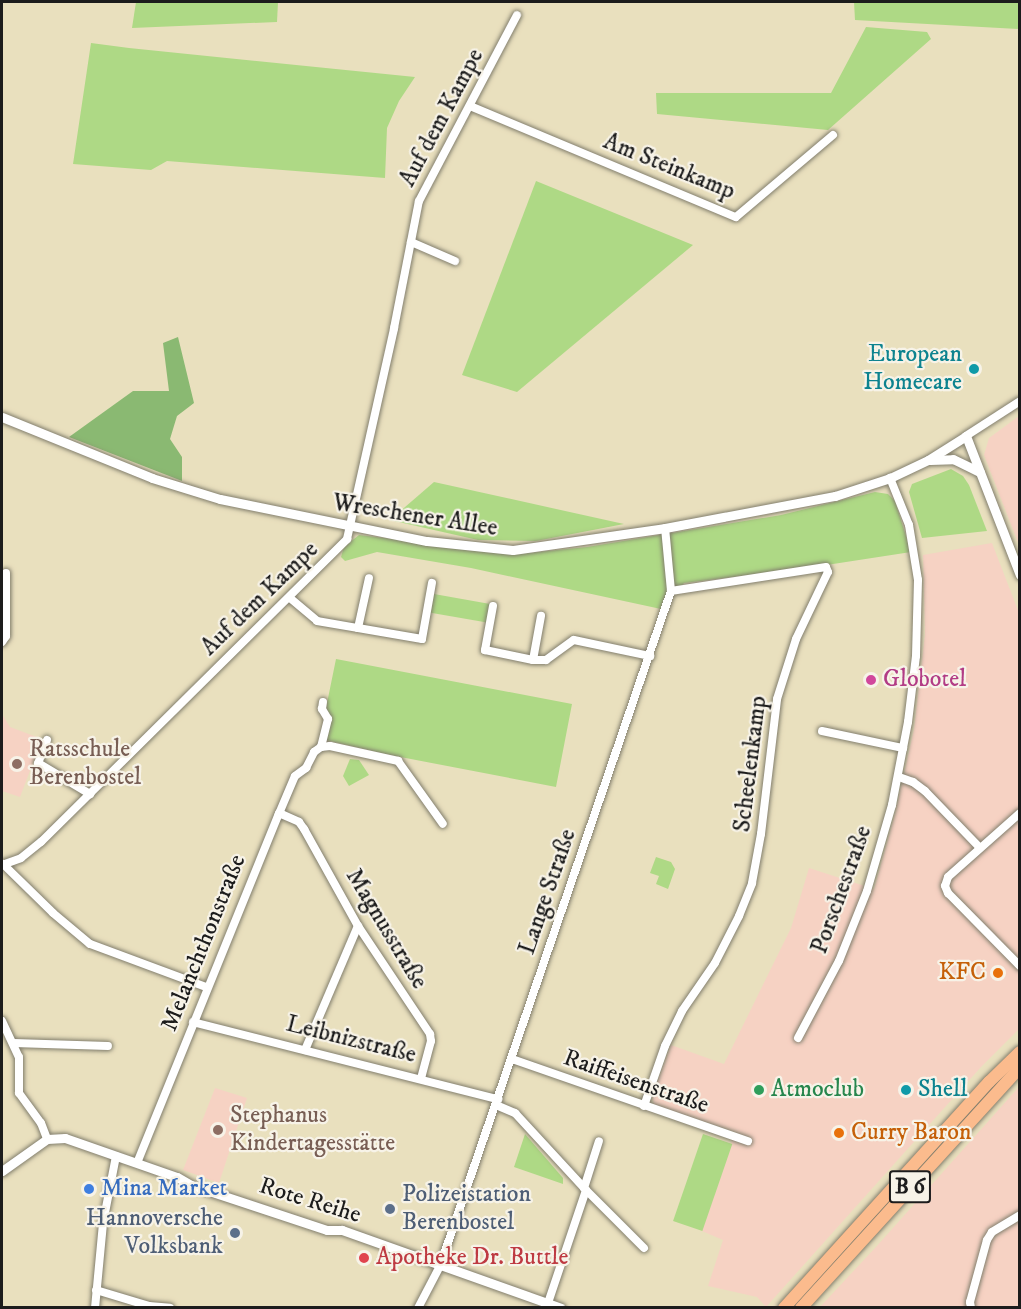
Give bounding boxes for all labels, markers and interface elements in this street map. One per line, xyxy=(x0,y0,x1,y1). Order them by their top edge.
street label: Auf dem Kampe xyxy=(394,44,490,192)
street label: Am Steinkamp xyxy=(599,128,739,206)
place label: European Homecare xyxy=(863,341,962,397)
marker: European Homecare xyxy=(967,362,981,376)
street label: Wreschener Allee xyxy=(331,489,499,543)
street label: Auf dem Kampe xyxy=(195,536,325,662)
place label: Globotel xyxy=(883,666,966,694)
marker: Globotel xyxy=(864,673,878,687)
street label: Scheelenkamp xyxy=(728,694,774,834)
place label: Ratsschule Berenbostel xyxy=(29,736,141,792)
marker: Ratsschule Berenbostel xyxy=(10,757,24,771)
street label: Porschestraße xyxy=(806,822,878,958)
street label: Lange Straße xyxy=(513,826,583,958)
street label: Melanchthonstraße xyxy=(155,851,253,1035)
street label: Magnusstraße xyxy=(339,864,433,994)
place label: KFC xyxy=(938,959,986,987)
marker: KFC xyxy=(991,966,1005,980)
street label: Leibnizstraße xyxy=(283,1010,419,1070)
street label: Raiffeisenstraße xyxy=(560,1044,712,1120)
place label: Atmoclub xyxy=(771,1076,864,1104)
place label: Shell xyxy=(918,1076,967,1104)
marker: Atmoclub xyxy=(752,1083,766,1097)
marker: Shell xyxy=(899,1083,913,1097)
place label: Stephanus Kindertagesstätte xyxy=(230,1102,395,1158)
place label: Curry Baron xyxy=(851,1119,971,1147)
marker: Stephanus Kindertagesstätte xyxy=(211,1123,225,1137)
marker: Curry Baron xyxy=(832,1126,846,1140)
road number: B 6 xyxy=(888,1168,932,1206)
street label: Rote Reihe xyxy=(256,1172,364,1230)
place label: Mina Market xyxy=(101,1175,227,1203)
place label: Polizeistation Berenbostel xyxy=(402,1181,531,1237)
marker: Mina Market xyxy=(82,1182,96,1196)
marker: Polizeistation Berenbostel xyxy=(383,1202,397,1216)
place label: Hannoversche Volksbank xyxy=(86,1205,223,1261)
marker: Hannoversche Volksbank xyxy=(228,1226,242,1240)
place label: Apotheke Dr. Buttle xyxy=(376,1244,568,1272)
marker: Apotheke Dr. Buttle xyxy=(357,1251,371,1265)

